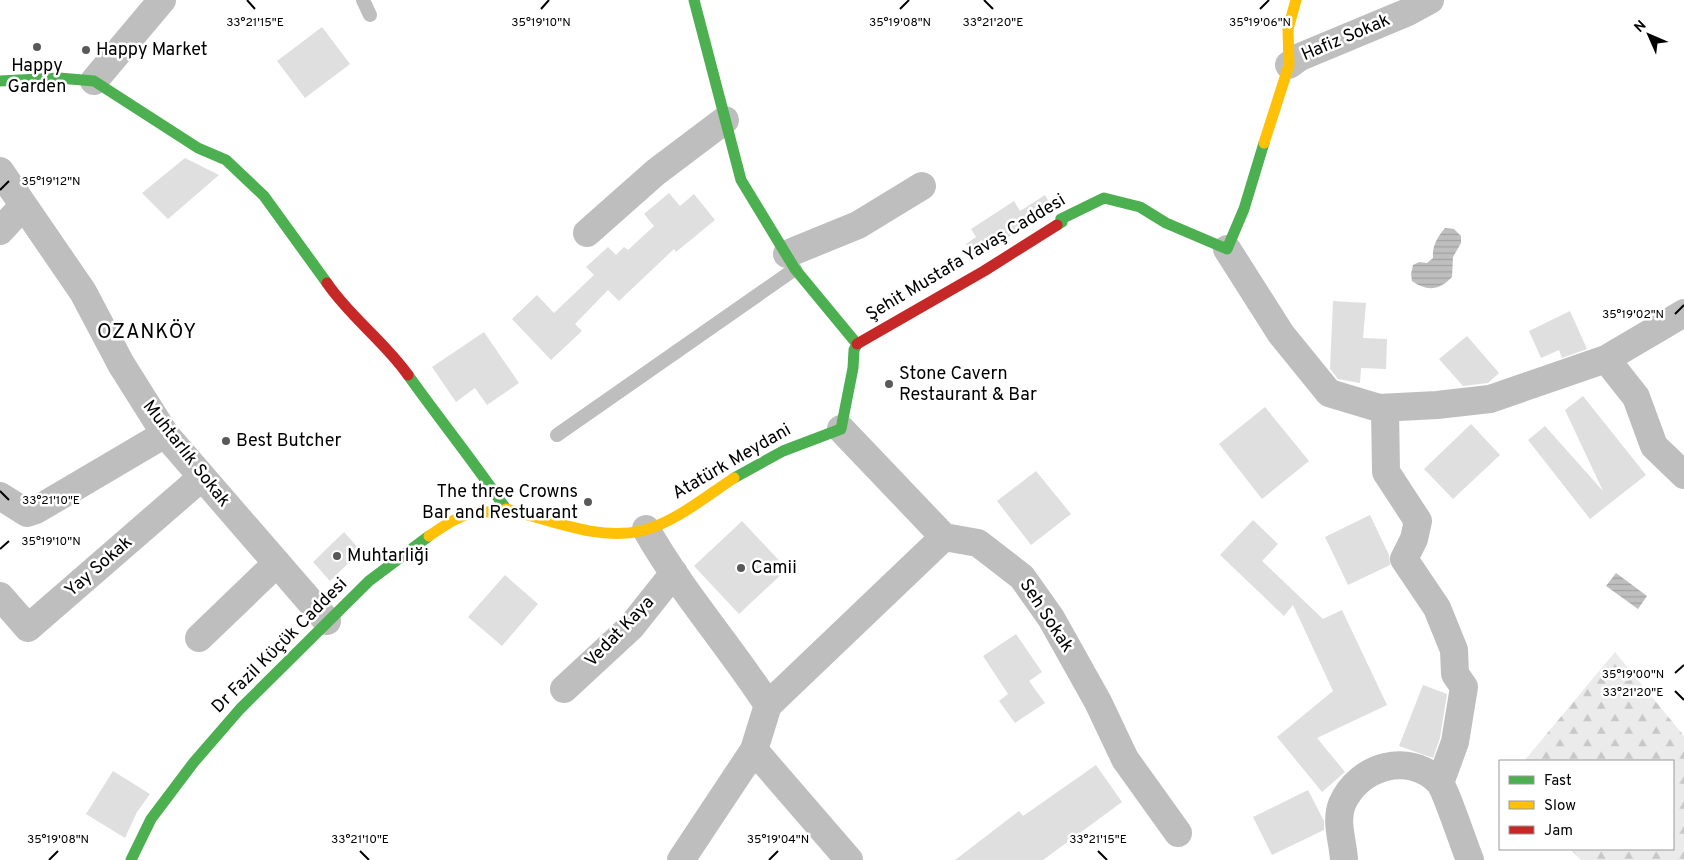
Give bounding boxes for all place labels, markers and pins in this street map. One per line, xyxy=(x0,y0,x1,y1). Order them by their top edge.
place label: Happy Market xyxy=(96,39,208,62)
marker: Happy Garden xyxy=(31,41,43,53)
marker: Happy Market xyxy=(80,44,92,56)
place label: Happy Garden xyxy=(8,55,66,99)
place label: Stone Cavern Restaurant & Bar xyxy=(899,363,1037,407)
marker: Stone Cavern Restaurant & Bar xyxy=(883,378,895,390)
place label: Best Butcher xyxy=(236,430,342,453)
marker: Best Butcher xyxy=(220,435,232,447)
place label: The three Crowns Bar and Restuarant xyxy=(422,481,578,525)
marker: The three Crowns Bar and Restuarant xyxy=(582,496,594,508)
place label: Muhtarliği xyxy=(347,545,429,568)
marker: Muhtarliği xyxy=(331,550,343,562)
place label: Camii xyxy=(751,557,797,580)
marker: Camii xyxy=(735,562,747,574)

